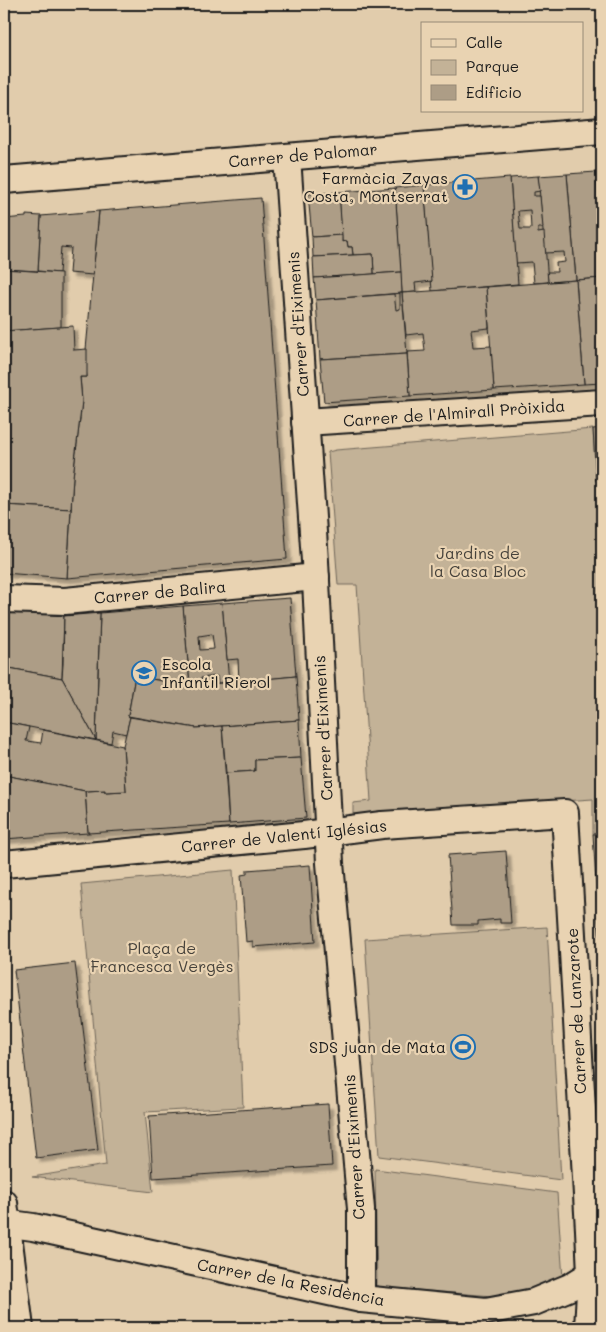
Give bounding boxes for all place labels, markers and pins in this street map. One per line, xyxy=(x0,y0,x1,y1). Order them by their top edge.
place label: Farmàcia Zayas Costa, Montserrat xyxy=(303,167,448,206)
pharmacy icon: Farmàcia Zayas Costa, Montserrat xyxy=(452,174,478,200)
place label: Escola Infantil Rierol xyxy=(162,653,271,692)
school or university icon: Escola Infantil Rierol xyxy=(131,660,157,686)
sports icon: SDS juan de Mata xyxy=(450,1034,476,1060)
place label: SDS juan de Mata xyxy=(309,1036,446,1057)

